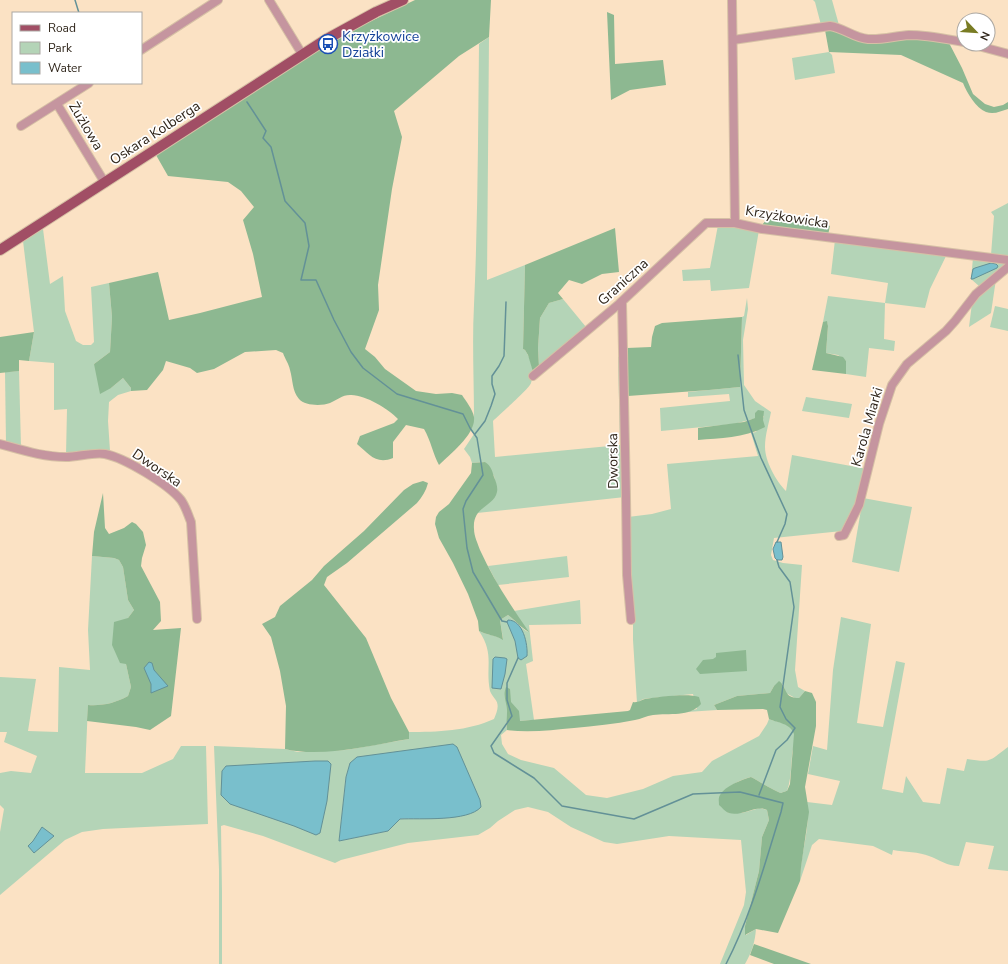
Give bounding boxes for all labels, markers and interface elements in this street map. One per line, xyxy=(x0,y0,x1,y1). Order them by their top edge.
legend xyxy=(12,12,142,84)
north arrow xyxy=(956,12,996,52)
text: Road xyxy=(48,20,76,36)
place label: Krzyżkowice Działki xyxy=(342,27,419,62)
text: N xyxy=(976,29,993,43)
bus stop icon: Krzyżkowice Działki xyxy=(317,33,339,55)
text: Park xyxy=(48,40,73,56)
text: Water xyxy=(48,60,82,76)
street label: Oskara Kolberga xyxy=(106,97,204,169)
street label: Żużlowa xyxy=(64,98,108,154)
street label: Krzyżkowicka xyxy=(744,201,830,233)
street label: Graniczna xyxy=(594,254,652,310)
street label: Karola Miarki xyxy=(847,385,887,469)
street label: Dworska xyxy=(603,433,623,489)
street label: Dworska xyxy=(129,445,185,491)

